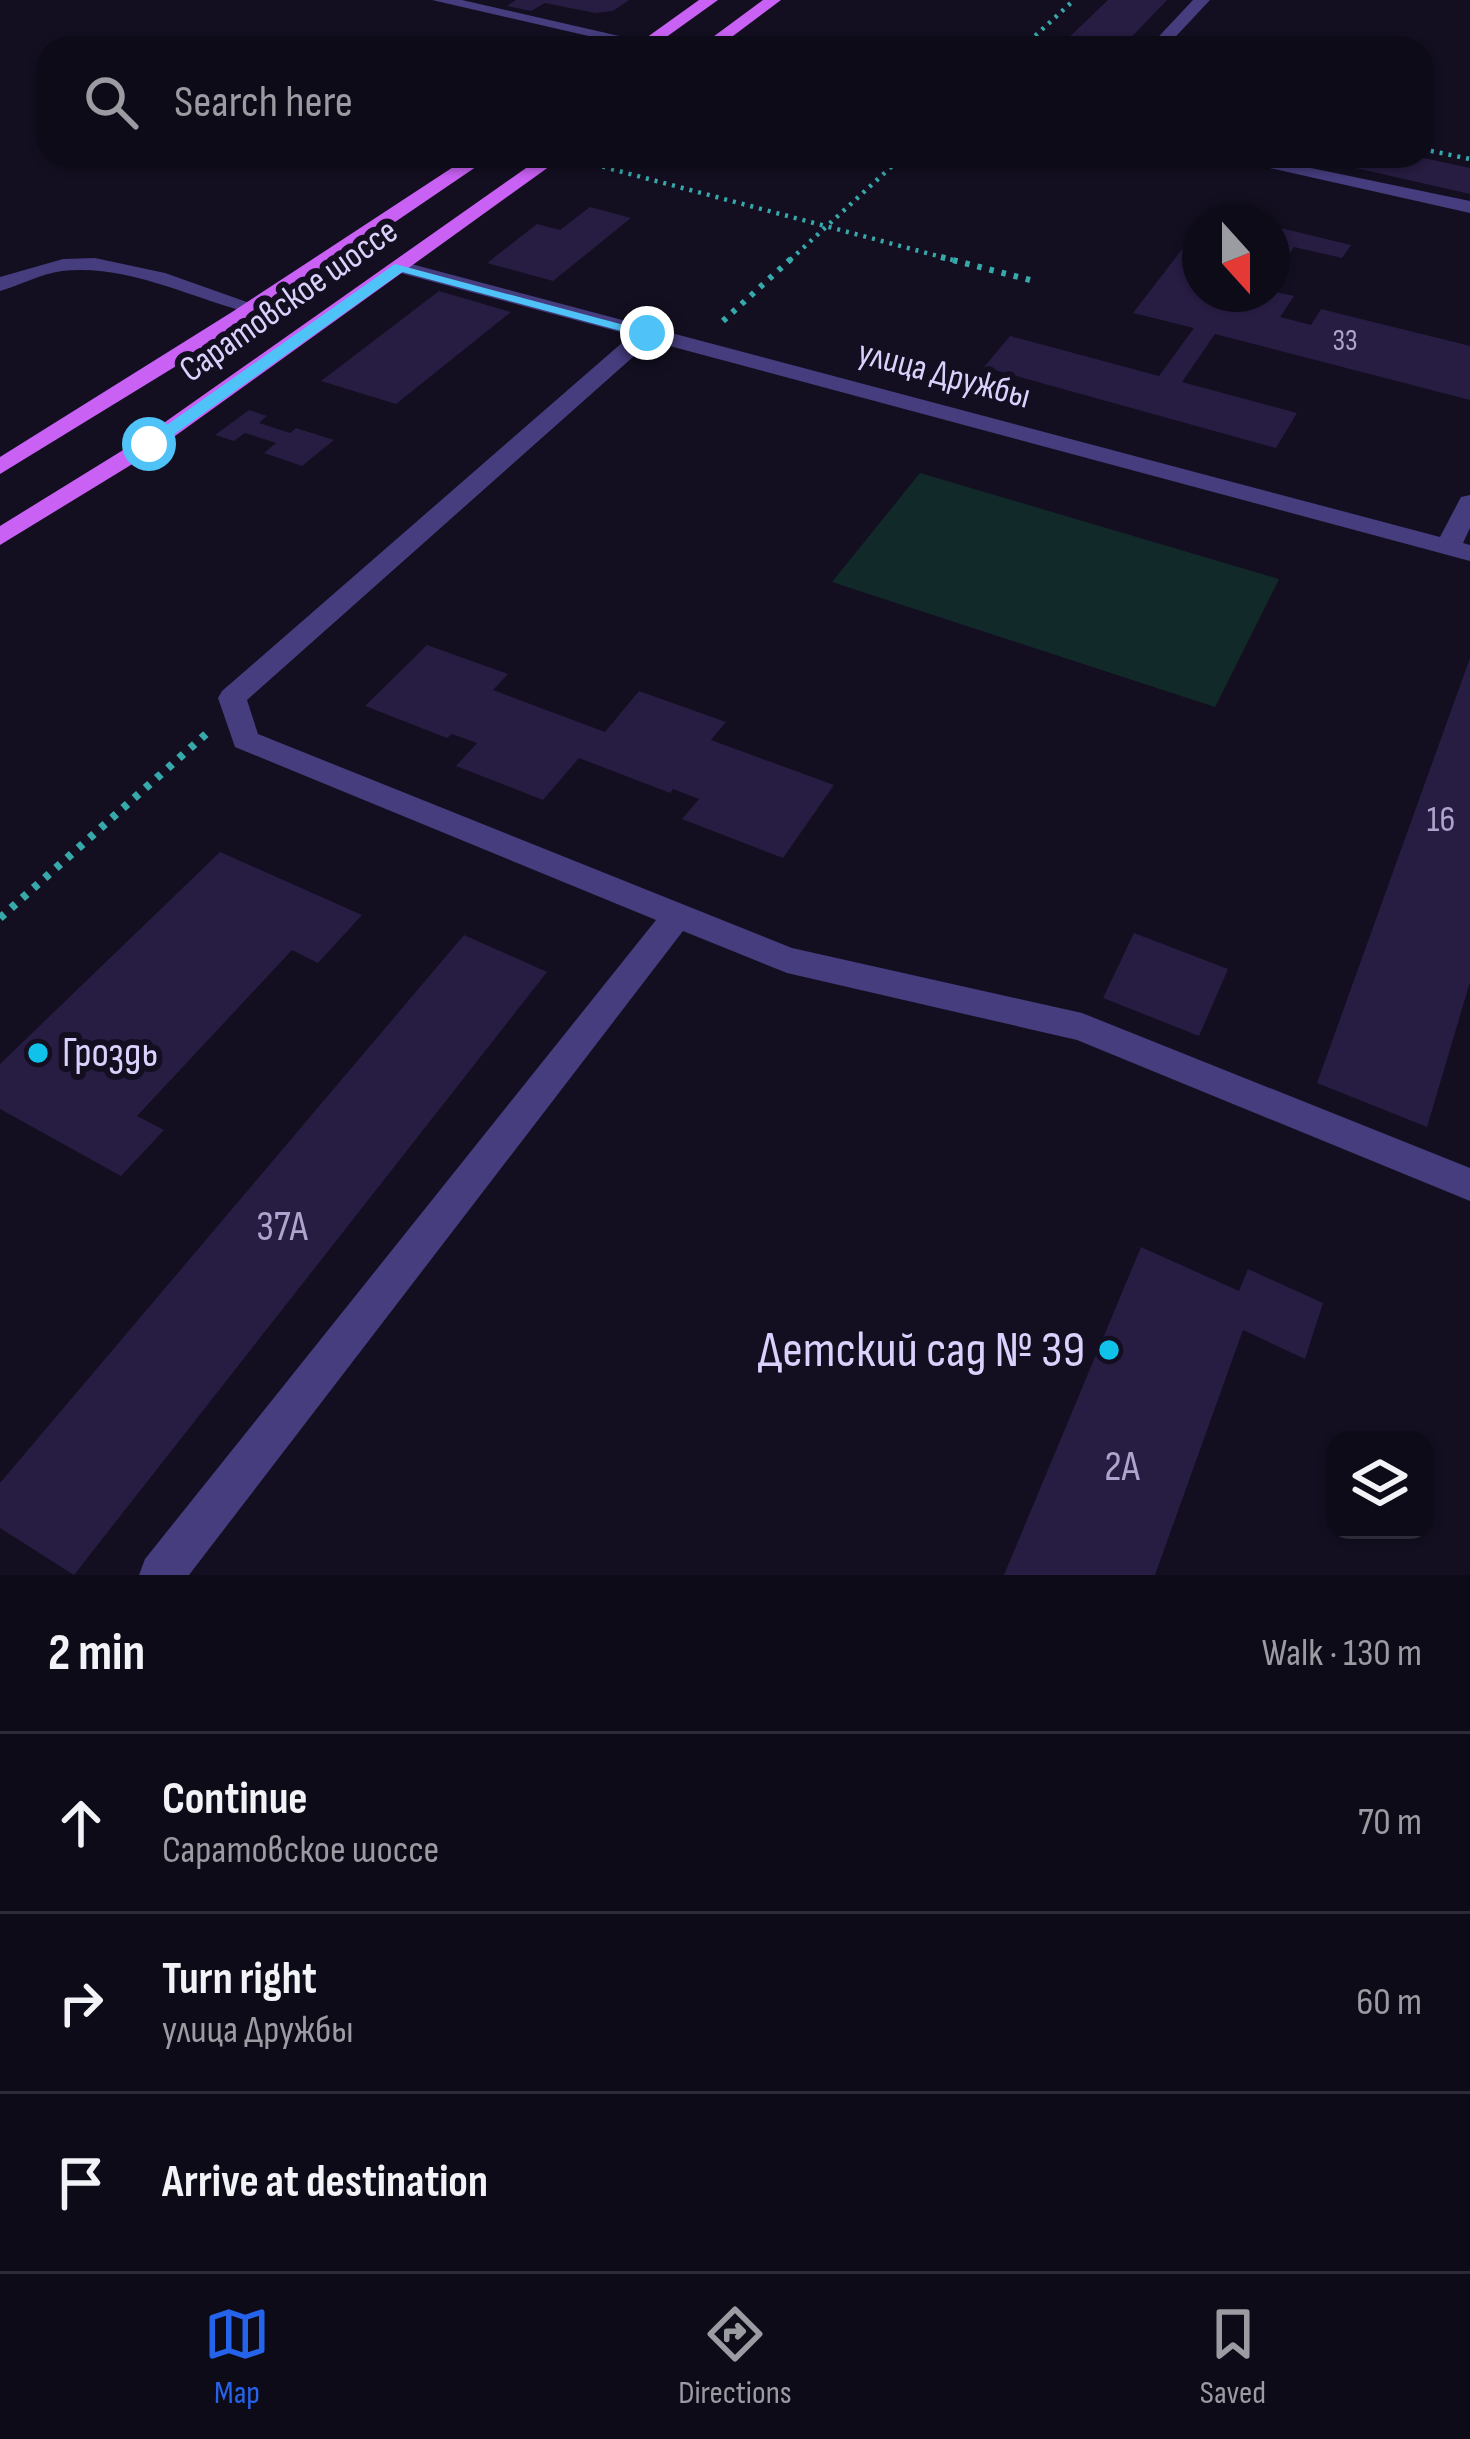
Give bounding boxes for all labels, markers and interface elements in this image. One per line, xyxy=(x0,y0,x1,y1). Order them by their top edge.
search box xyxy=(36,36,1434,168)
icon: search xyxy=(78,69,144,135)
text: Search here xyxy=(174,75,353,130)
north arrow xyxy=(1182,204,1290,312)
street label: Саратовское шоссе xyxy=(172,210,406,392)
route end xyxy=(620,306,674,360)
house number: 33 xyxy=(1332,323,1358,359)
street label: улица Дружбы xyxy=(853,331,1035,419)
route start xyxy=(122,417,176,471)
house number: 16 xyxy=(1427,799,1455,842)
place label: Гроздь xyxy=(62,1028,158,1079)
marker: Гроздь xyxy=(25,1040,51,1066)
house number: 37А xyxy=(256,1202,309,1253)
place label: Детский сад № 39 xyxy=(758,1320,1085,1381)
marker: Детский сад № 39 xyxy=(1096,1337,1122,1363)
map controls xyxy=(1326,1431,1434,1539)
button: layers xyxy=(1326,1431,1434,1539)
house number: 2А xyxy=(1104,1442,1141,1493)
text: 2 min xyxy=(48,1623,145,1684)
text: Walk · 130 m xyxy=(1262,1630,1422,1677)
text: Continue xyxy=(162,1772,308,1827)
icon: ahead xyxy=(48,1790,114,1856)
text: 70 m xyxy=(1358,1799,1422,1846)
text: Саратовское шоссе xyxy=(162,1827,439,1874)
text: Turn right xyxy=(162,1952,317,2007)
icon: right xyxy=(48,1970,114,2036)
text: 60 m xyxy=(1356,1979,1422,2026)
text: улица Дружбы xyxy=(162,2007,354,2054)
icon: arrive xyxy=(48,2150,114,2216)
text: Arrive at destination xyxy=(162,2155,488,2210)
tab: Map xyxy=(204,2301,270,2413)
tab: Directions xyxy=(678,2301,792,2413)
tab: Saved xyxy=(1200,2301,1266,2413)

